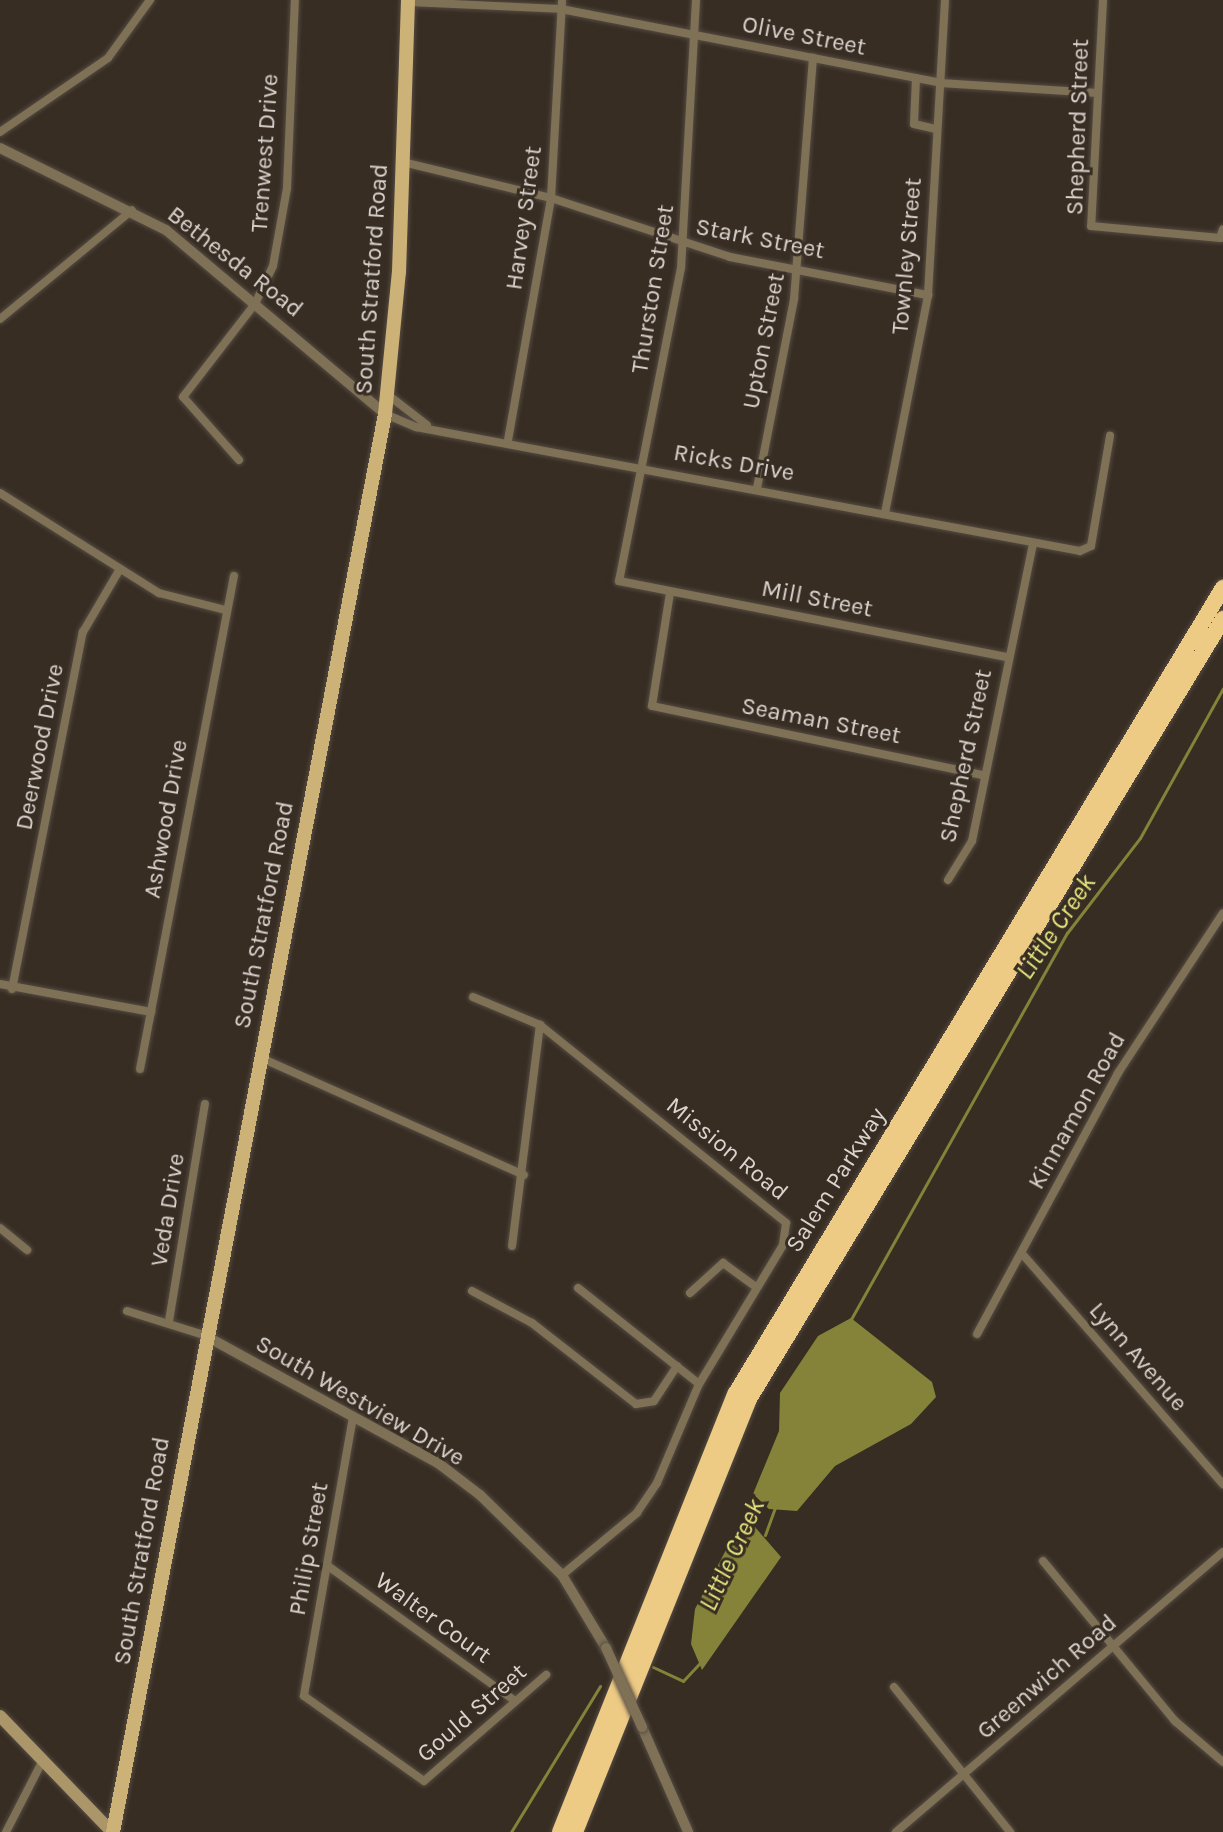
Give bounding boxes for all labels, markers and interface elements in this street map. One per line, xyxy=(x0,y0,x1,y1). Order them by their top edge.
street label: Olive Street xyxy=(740,10,868,62)
street label: Shepherd Street xyxy=(1061,38,1095,216)
street label: Trenwest Drive xyxy=(245,73,285,233)
street label: Harvey Street xyxy=(500,144,548,292)
street label: South Stratford Road xyxy=(350,163,394,395)
street label: Townley Street xyxy=(886,177,928,335)
street label: Bethesda Road xyxy=(161,200,309,324)
street label: Thurston Street xyxy=(625,203,681,375)
street label: Stark Street xyxy=(693,212,827,266)
street label: Upton Street xyxy=(737,271,791,411)
street label: Ricks Drive xyxy=(671,438,797,488)
street label: Mill Street xyxy=(759,574,875,624)
street label: Deerwood Drive xyxy=(10,661,70,833)
street label: Shepherd Street xyxy=(934,667,998,845)
street label: Seaman Street xyxy=(739,691,903,751)
street label: Ashwood Drive xyxy=(138,737,194,901)
street label: South Stratford Road xyxy=(228,799,300,1031)
water label: Little Creek xyxy=(1009,868,1103,986)
street label: Kinnamon Road xyxy=(1022,1028,1132,1194)
street label: Mission Road xyxy=(660,1091,794,1207)
street label: Salem Parkway xyxy=(780,1102,892,1258)
street label: Veda Drive xyxy=(145,1151,191,1269)
street label: Lynn Avenue xyxy=(1083,1296,1193,1418)
street label: South Westview Drive xyxy=(250,1329,470,1473)
street label: South Stratford Road xyxy=(108,1435,176,1667)
street label: Philip Street xyxy=(283,1480,335,1618)
water label: Little Creek xyxy=(692,1494,772,1616)
street label: Walter Court xyxy=(369,1566,497,1670)
street label: Greenwich Road xyxy=(971,1609,1123,1745)
street label: Gould Street xyxy=(411,1658,533,1768)

